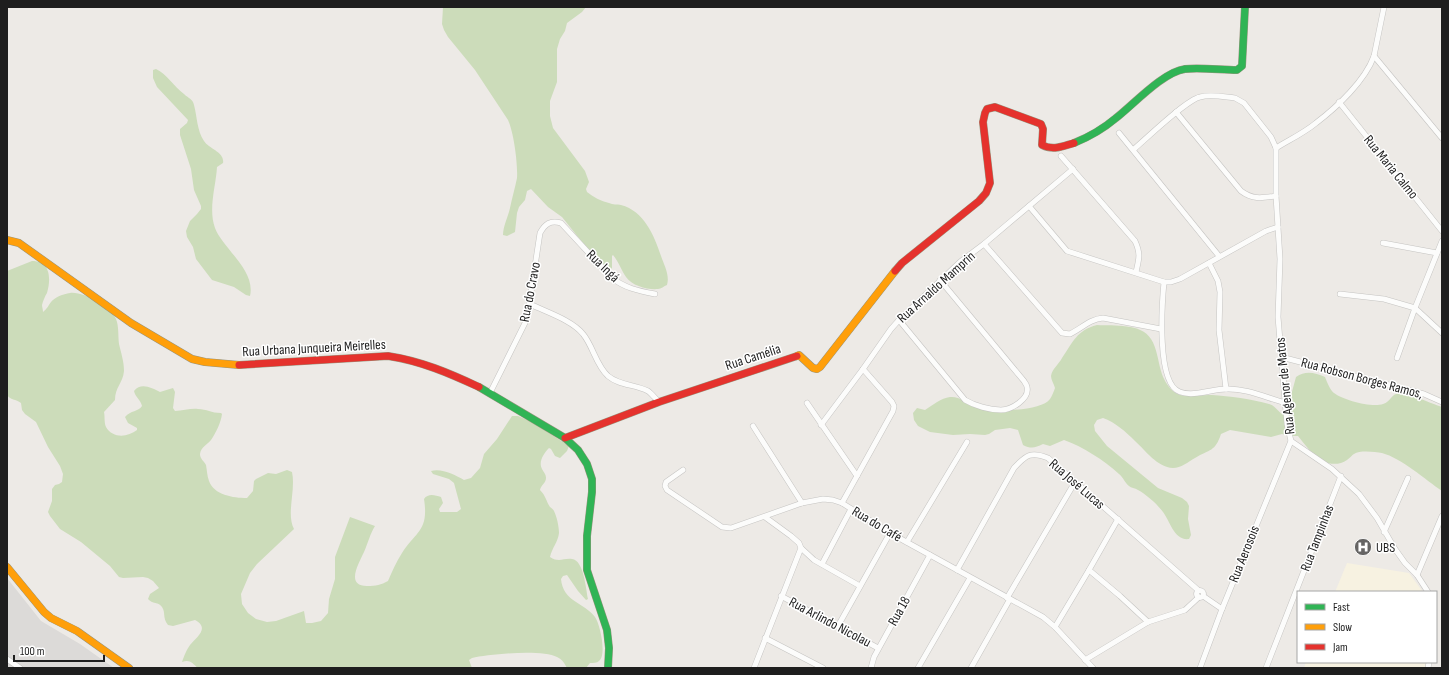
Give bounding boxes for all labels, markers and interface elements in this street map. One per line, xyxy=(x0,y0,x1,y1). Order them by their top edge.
street label: Rua Maria Calmo xyxy=(1360,132,1422,202)
street label: Rua Ingá xyxy=(583,246,623,286)
street label: Rua Arnaldo Mamprin xyxy=(893,247,979,327)
street label: Rua do Cravo xyxy=(516,260,544,323)
street label: Rua Urbana Junqueira Meirelles xyxy=(242,336,386,360)
street label: Rua Agenor de Matos xyxy=(1271,337,1299,435)
street label: Rua Camélia xyxy=(723,340,783,374)
street label: Rua Robson Borges Ramos, xyxy=(1299,354,1425,402)
street label: Rua José Lucas xyxy=(1046,455,1108,513)
street label: Rua Tampinhas xyxy=(1297,502,1337,574)
street label: Rua do Café xyxy=(849,503,905,545)
street label: Rua Aerosois xyxy=(1225,523,1263,585)
hospital icon: UBS xyxy=(1353,537,1373,557)
place label: UBS xyxy=(1376,539,1395,556)
legend xyxy=(1297,591,1437,663)
street label: Rua Arlindo Nicolau xyxy=(786,593,874,651)
street label: Rua 18 xyxy=(884,593,914,629)
text: Fast xyxy=(1333,600,1350,615)
text: Slow xyxy=(1333,620,1352,635)
scale bar xyxy=(14,637,104,663)
text: Jam xyxy=(1332,640,1348,655)
text: 100 m xyxy=(20,644,45,659)

